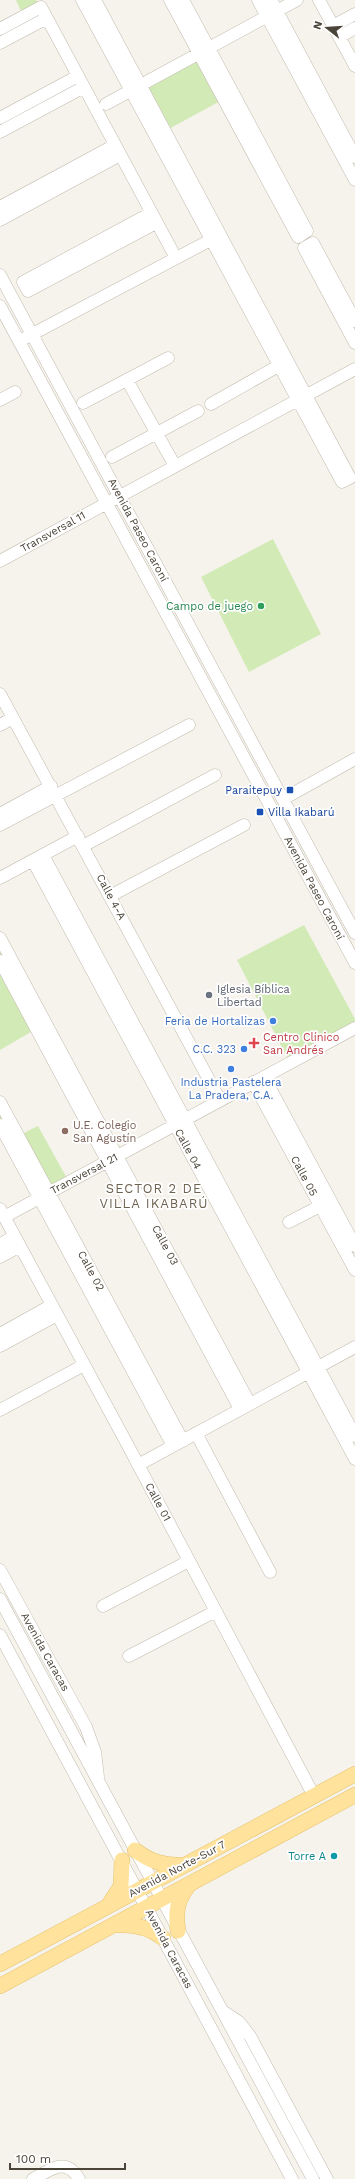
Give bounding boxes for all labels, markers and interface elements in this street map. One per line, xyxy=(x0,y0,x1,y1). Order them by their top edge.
north arrow xyxy=(307,8,347,48)
text: N xyxy=(311,19,325,31)
street label: Avenida Paseo Caroní xyxy=(105,476,171,584)
street label: Transversal 11 xyxy=(18,509,88,555)
place label: Campo de juego xyxy=(166,600,253,613)
marker: Campo de juego xyxy=(256,601,266,611)
place label: Paraitepuy xyxy=(225,784,282,797)
marker: Paraitepuy xyxy=(285,785,295,795)
place label: Villa Ikabarú xyxy=(268,806,334,819)
marker: Villa Ikabarú xyxy=(255,807,265,817)
street label: Avenida Paseo Caroní xyxy=(281,834,347,942)
street label: Calle 4-A xyxy=(94,872,128,922)
place label: Iglesia Bíblica Libertad xyxy=(217,983,290,1009)
marker: Iglesia Bíblica Libertad xyxy=(204,990,214,1000)
place label: Feria de Hortalizas xyxy=(165,1015,265,1028)
marker: Feria de Hortalizas xyxy=(268,1016,278,1026)
place label: Centro Clínico San Andrés xyxy=(263,1031,339,1057)
marker: Centro Clínico San Andrés xyxy=(248,1037,260,1049)
place label: C.C. 323 xyxy=(193,1043,236,1056)
marker: C.C. 323 xyxy=(239,1044,249,1054)
marker: Industria Pastelera La Pradera, C.A. xyxy=(226,1064,236,1074)
place label: Industria Pastelera La Pradera, C.A. xyxy=(180,1076,282,1102)
place label: U.E. Colegio San Agustín xyxy=(73,1119,136,1145)
marker: U.E. Colegio San Agustín xyxy=(60,1126,70,1136)
street label: Calle 04 xyxy=(172,1126,204,1172)
street label: Transversal 21 xyxy=(48,1151,120,1197)
street label: Calle 05 xyxy=(288,1154,320,1198)
district label: SECTOR 2 DE VILLA IKABARÚ xyxy=(99,1181,209,1211)
street label: Calle 03 xyxy=(149,1223,181,1267)
street label: Calle 02 xyxy=(75,1249,107,1293)
street label: Calle 01 xyxy=(142,1481,174,1523)
street label: Avenida Caracas xyxy=(18,1610,72,1694)
street label: Avenida Norte-Sur 7 xyxy=(126,1838,228,1900)
place label: Torre A xyxy=(288,1850,326,1863)
marker: Torre A xyxy=(329,1851,339,1861)
street label: Avenida Caracas xyxy=(143,1907,195,1991)
scale bar xyxy=(10,2145,125,2171)
text: 100 m xyxy=(16,2152,51,2166)

